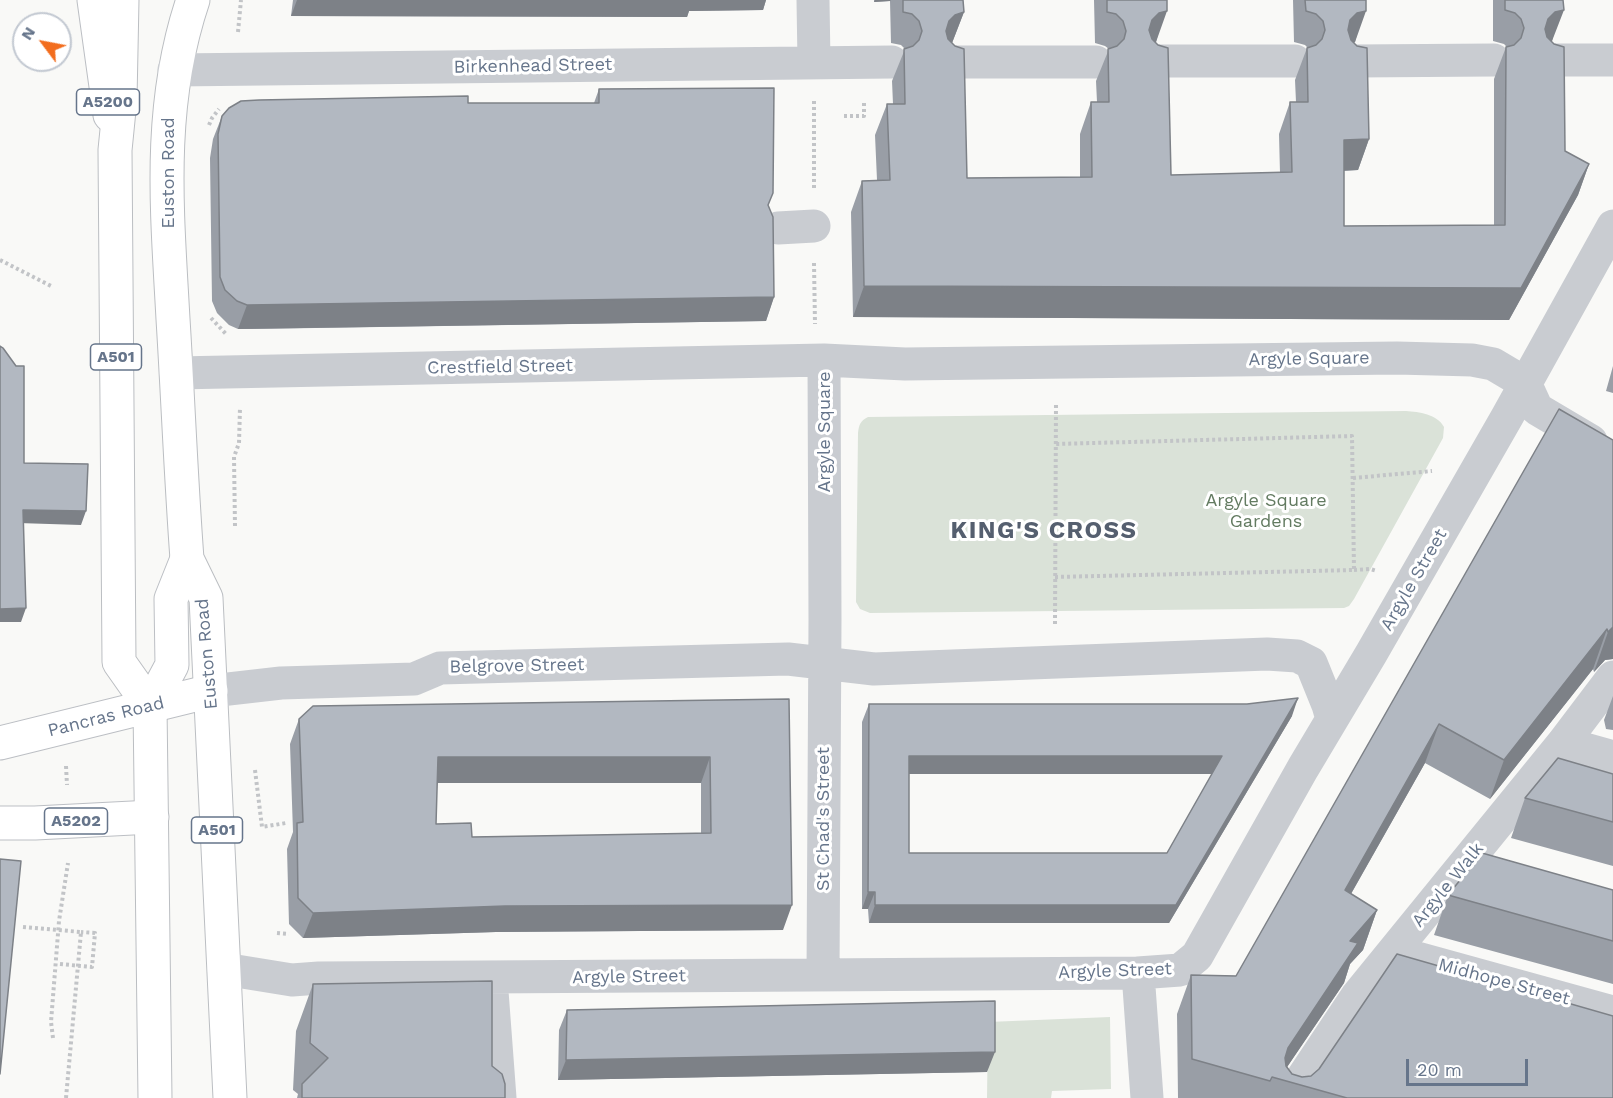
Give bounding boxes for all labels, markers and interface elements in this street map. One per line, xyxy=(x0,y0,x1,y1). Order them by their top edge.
north arrow xyxy=(12,12,72,72)
text: N xyxy=(17,23,39,43)
street label: Birkenhead Street xyxy=(454,54,612,78)
road number: A5200 xyxy=(76,89,140,115)
street label: Euston Road xyxy=(158,117,180,229)
road number: A501 xyxy=(90,344,142,370)
street label: Argyle Square xyxy=(1248,347,1370,371)
street label: Crestfield Street xyxy=(427,355,573,379)
street label: Argyle Square xyxy=(814,371,836,493)
park label: Argyle Square Gardens xyxy=(1205,490,1327,532)
district label: KING'S CROSS xyxy=(951,517,1137,545)
street label: Argyle Street xyxy=(1376,525,1452,635)
street label: Euston Road xyxy=(191,598,223,710)
street label: Belgrove Street xyxy=(449,654,585,678)
street label: Pancras Road xyxy=(46,692,166,742)
street label: St Chad's Street xyxy=(813,747,835,891)
road number: A5202 xyxy=(44,808,107,834)
road number: A501 xyxy=(192,817,242,843)
street label: Argyle Walk xyxy=(1407,839,1489,931)
street label: Midhope Street xyxy=(1436,954,1572,1010)
street label: Argyle Street xyxy=(1058,958,1172,984)
street label: Argyle Street xyxy=(572,965,686,989)
scale bar xyxy=(1409,1047,1530,1085)
text: 20 m xyxy=(1417,1059,1462,1080)

